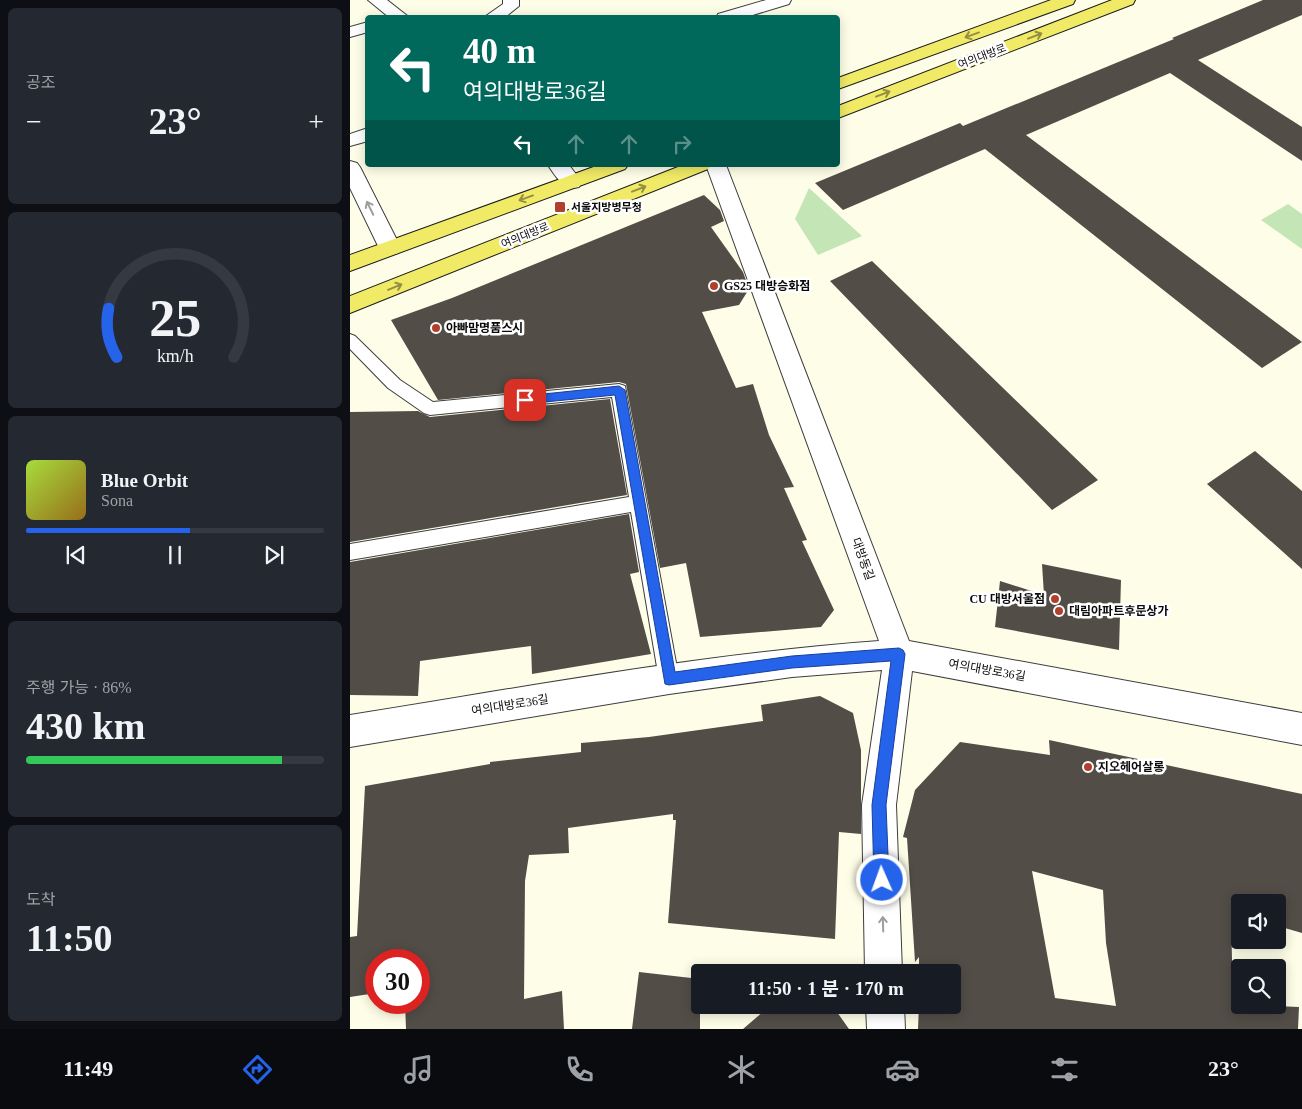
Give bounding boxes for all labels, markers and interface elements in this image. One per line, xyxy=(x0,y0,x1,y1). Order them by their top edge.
one-way arrow xyxy=(965,31,980,40)
one-way arrow xyxy=(1026,31,1042,40)
text: 40 m xyxy=(463,32,536,71)
icon: left xyxy=(380,35,445,100)
street label: 여의대방로 xyxy=(956,41,1008,71)
text: 공조 xyxy=(26,74,55,91)
text: 여의대방로36길 xyxy=(463,79,606,104)
one-way arrow xyxy=(875,89,890,98)
text: 23° xyxy=(148,100,202,142)
text: − xyxy=(26,106,42,137)
text: + xyxy=(308,106,324,137)
icon: left xyxy=(509,130,537,158)
icon: ahead xyxy=(562,130,590,158)
icon: ahead xyxy=(615,130,643,158)
icon: right xyxy=(668,130,696,158)
one-way arrow xyxy=(631,184,646,193)
one-way arrow xyxy=(519,194,534,203)
one-way arrow xyxy=(365,200,375,215)
marker: 서울지방병무청 xyxy=(553,200,567,214)
place label: 서울지방병무청 xyxy=(571,201,642,213)
street label: 여의대방로 xyxy=(499,220,551,250)
place label: GS25 대방승화점 xyxy=(724,279,810,293)
marker: GS25 대방승화점 xyxy=(708,280,720,292)
one-way arrow xyxy=(387,282,402,291)
text: 25 xyxy=(149,290,201,347)
place label: 아빠맘명품스시 xyxy=(446,321,523,335)
marker: 아빠맘명품스시 xyxy=(430,322,442,334)
text: km/h xyxy=(157,346,193,366)
pin xyxy=(504,379,546,421)
icon: arrive xyxy=(511,386,539,414)
text: Blue Orbit xyxy=(101,470,188,491)
text: Sona xyxy=(101,492,133,509)
street label: 대방동길 xyxy=(849,536,877,582)
icon: previous xyxy=(62,541,90,569)
icon: pause xyxy=(161,541,189,569)
icon: next xyxy=(260,541,288,569)
place label: CU 대방서울점 xyxy=(969,592,1045,606)
marker: CU 대방서울점 xyxy=(1049,593,1061,605)
place label: 대림아파트후문상가 xyxy=(1069,604,1168,618)
marker: 대림아파트후문상가 xyxy=(1053,605,1065,617)
street label: 여의대방로36길 xyxy=(947,656,1027,684)
text: 주행 가능 · 86% xyxy=(26,679,132,696)
street label: 여의대방로36길 xyxy=(470,692,550,718)
text: 430 km xyxy=(26,705,145,747)
place label: 지오헤어살롱 xyxy=(1098,760,1164,774)
marker: 지오헤어살롱 xyxy=(1082,761,1094,773)
position arrow xyxy=(855,853,907,905)
text: 도착 xyxy=(26,891,55,908)
map controls xyxy=(1231,894,1286,1014)
button: sound xyxy=(1231,894,1286,949)
one-way arrow xyxy=(878,916,888,932)
text: 11:50 xyxy=(26,917,113,959)
speed limit sign: 30 xyxy=(365,949,430,1014)
button: search xyxy=(1231,959,1286,1014)
text: 11:50 · 1 분 · 170 m xyxy=(748,978,904,999)
icon: directions xyxy=(240,1052,275,1087)
icon: music xyxy=(401,1052,436,1087)
icon: phone xyxy=(562,1052,597,1087)
icon: climate xyxy=(724,1052,759,1087)
icon: car xyxy=(885,1052,920,1087)
icon: filters xyxy=(1047,1052,1082,1087)
text: 11:49 xyxy=(63,1056,113,1081)
text: 23° xyxy=(1208,1056,1239,1081)

